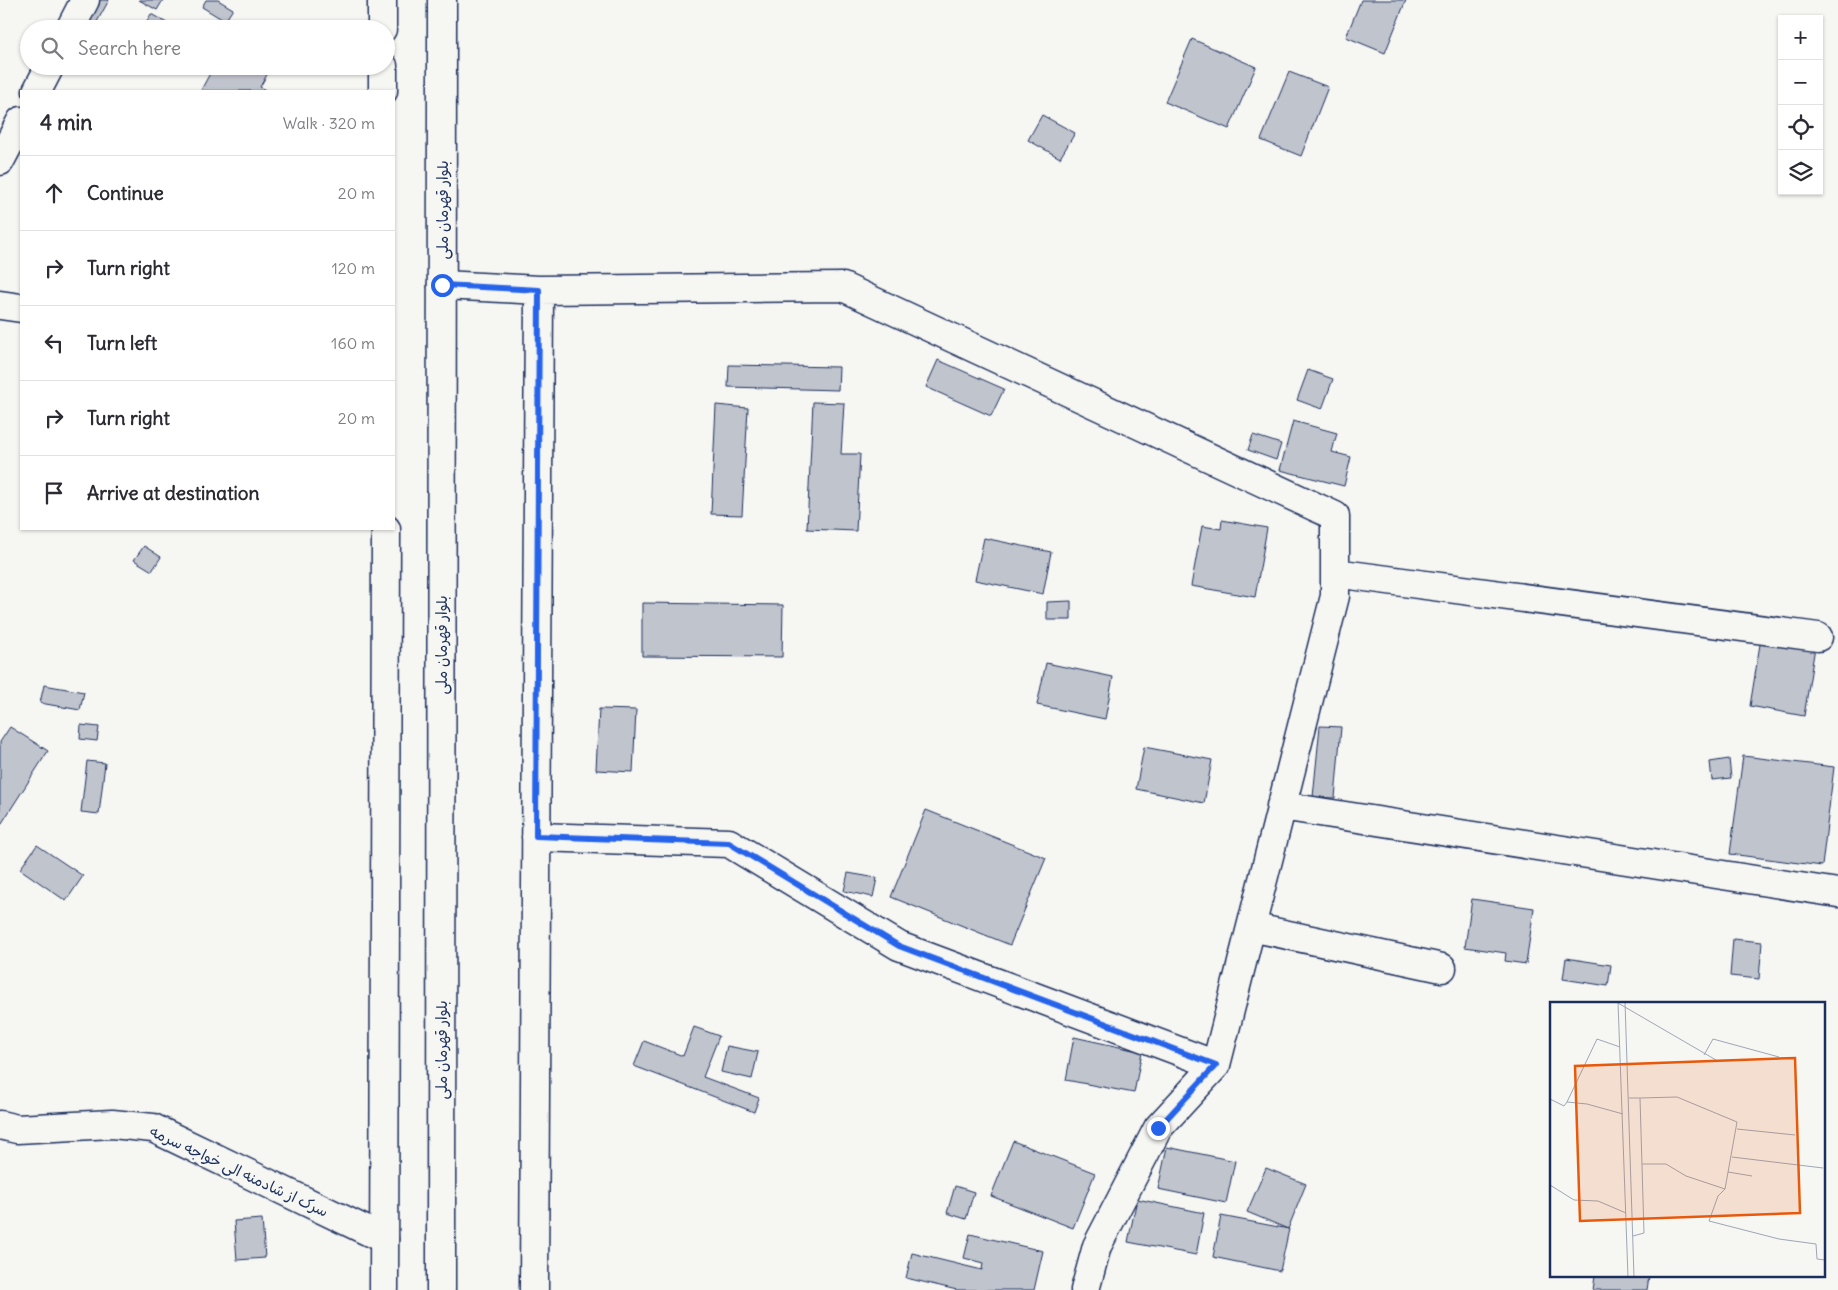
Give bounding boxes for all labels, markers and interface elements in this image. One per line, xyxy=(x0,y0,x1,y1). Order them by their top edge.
map controls xyxy=(1778,15,1823,195)
button: + xyxy=(1778,15,1823,60)
search box xyxy=(20,20,395,75)
icon: search xyxy=(38,34,66,62)
text: Search here xyxy=(78,36,181,60)
button: − xyxy=(1778,60,1823,105)
button: locate xyxy=(1778,105,1823,150)
text: 4 min xyxy=(40,109,92,136)
text: Walk · 320 m xyxy=(283,113,375,133)
button: layers xyxy=(1778,150,1823,195)
street label: بلوار قهرمان ملی xyxy=(433,160,453,260)
icon: ahead xyxy=(40,179,68,207)
text: Continue xyxy=(87,181,164,205)
text: 20 m xyxy=(338,183,375,203)
icon: right xyxy=(40,254,68,282)
text: Turn right xyxy=(87,256,170,280)
text: 120 m xyxy=(332,258,375,278)
route start xyxy=(431,274,454,297)
icon: left xyxy=(40,329,68,357)
text: Turn left xyxy=(87,331,157,355)
text: 160 m xyxy=(331,333,375,353)
icon: right xyxy=(40,404,68,432)
text: Turn right xyxy=(87,406,170,430)
text: 20 m xyxy=(338,408,375,428)
icon: arrive xyxy=(40,479,68,507)
text: Arrive at destination xyxy=(87,481,260,505)
street label: بلوار قهرمان ملی xyxy=(432,595,452,695)
street label: بلوار قهرمان ملی xyxy=(432,1000,452,1100)
inset map xyxy=(1550,1002,1826,1278)
route end xyxy=(1147,1117,1170,1140)
street label: سرک از شادمنه الی خواجه سرمه xyxy=(146,1121,331,1222)

